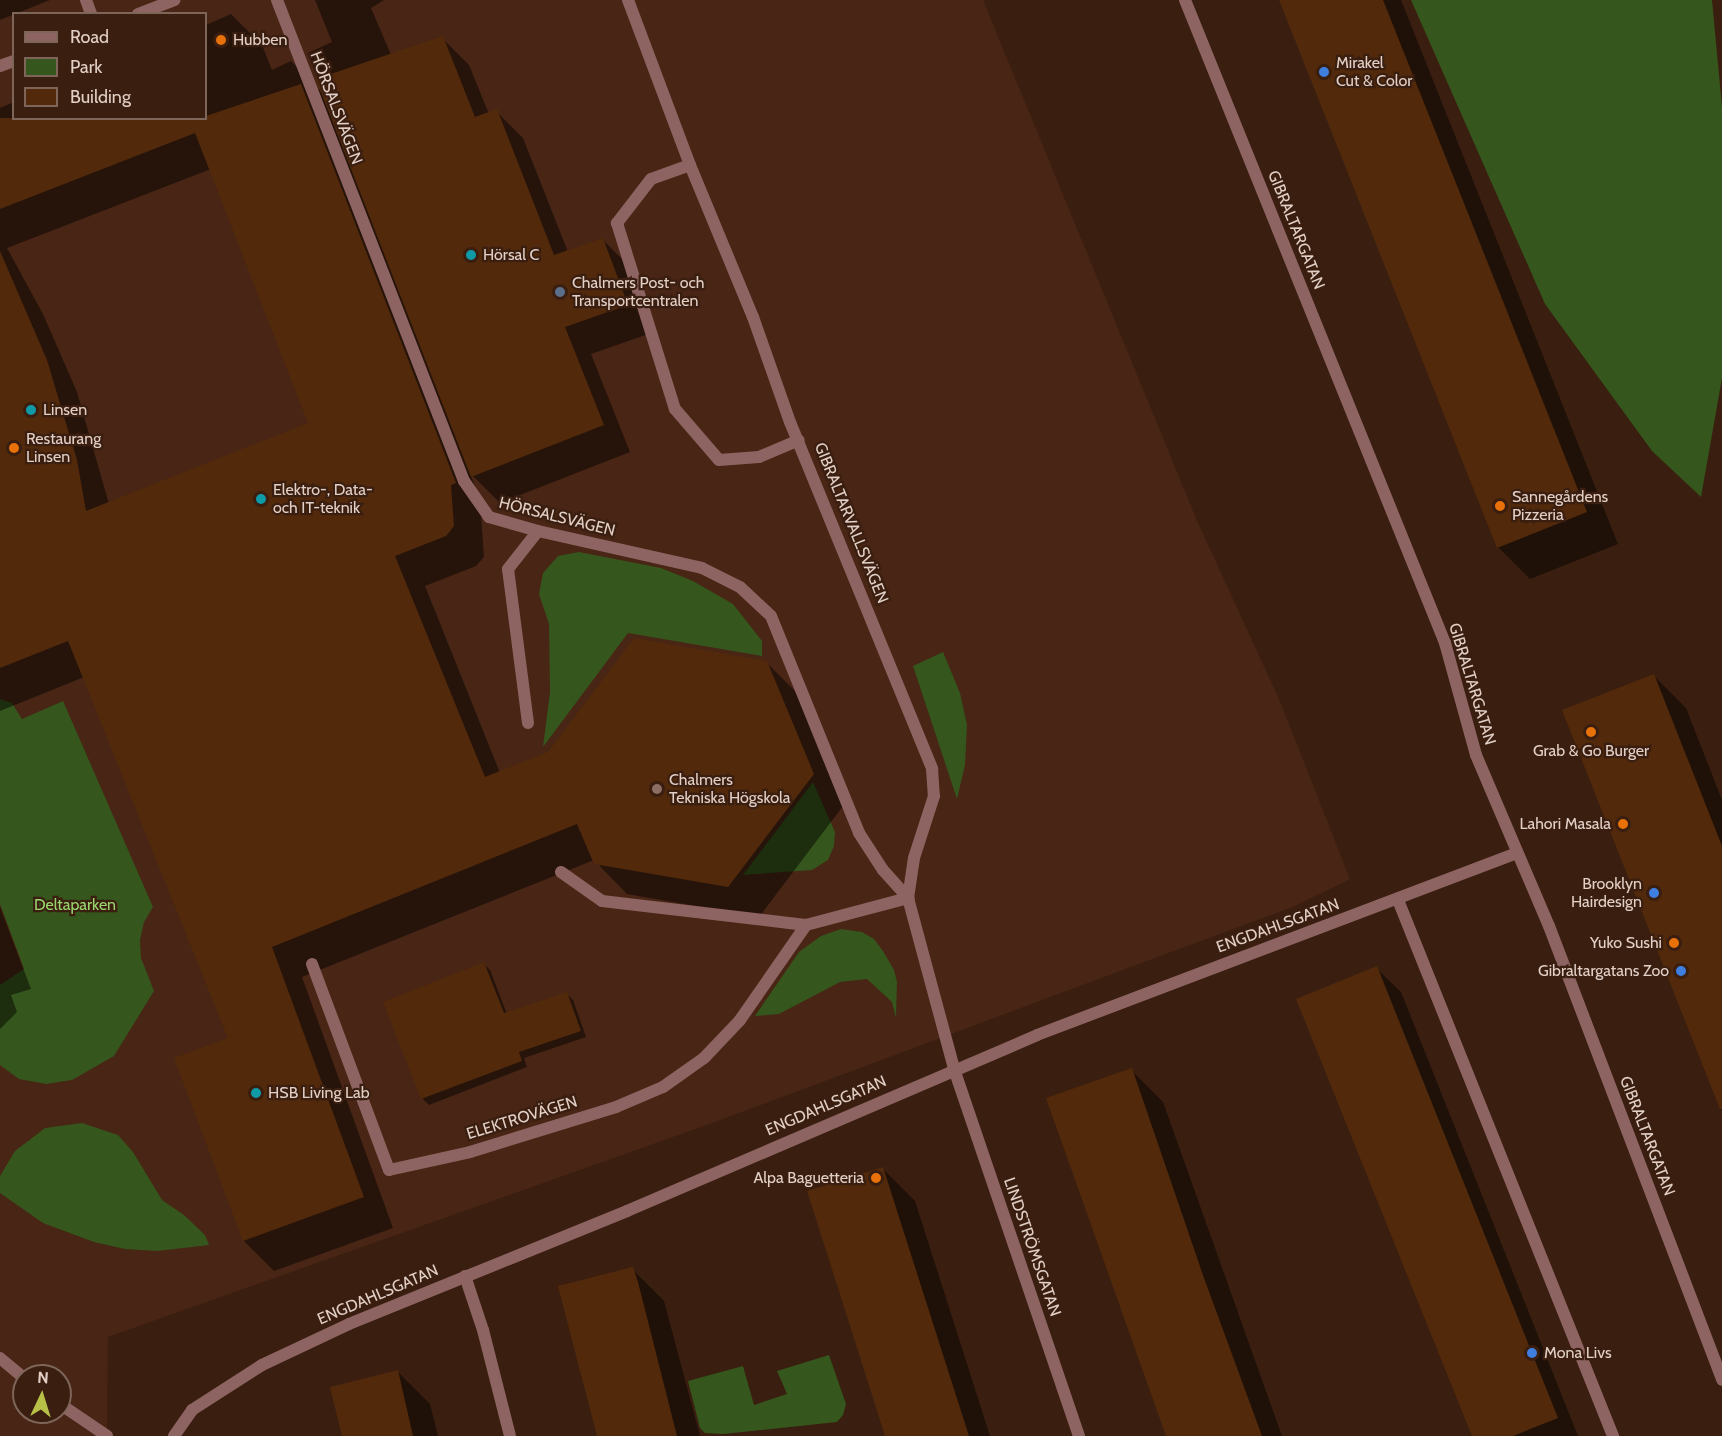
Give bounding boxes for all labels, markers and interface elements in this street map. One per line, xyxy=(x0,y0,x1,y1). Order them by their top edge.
legend xyxy=(12,12,207,120)
text: Road xyxy=(70,26,109,48)
place label: Hubben xyxy=(233,30,287,50)
marker: Hubben xyxy=(214,33,228,47)
street label: HÖRSALSVÄGEN xyxy=(306,49,366,167)
place label: Mirakel Cut & Color xyxy=(1336,53,1412,91)
text: Park xyxy=(70,56,102,78)
marker: Mirakel Cut & Color xyxy=(1317,65,1331,79)
text: Building xyxy=(70,86,131,108)
street label: GIBRALTARGATAN xyxy=(1263,168,1329,292)
place label: Hörsal C xyxy=(483,245,539,265)
marker: Hörsal C xyxy=(464,248,478,262)
place label: Chalmers Post- och Transportcentralen xyxy=(572,273,704,311)
marker: Chalmers Post- och Transportcentralen xyxy=(553,285,567,299)
place label: Linsen xyxy=(43,400,87,420)
marker: Linsen xyxy=(24,403,38,417)
place label: Restaurang Linsen xyxy=(26,429,101,467)
street label: GIBRALTARVALLSVÄGEN xyxy=(810,440,892,606)
marker: Restaurang Linsen xyxy=(7,441,21,455)
place label: Elektro-, Data- och IT-teknik xyxy=(273,480,373,518)
place label: Sannegårdens Pizzeria xyxy=(1512,487,1608,525)
marker: Elektro-, Data- och IT-teknik xyxy=(254,492,268,506)
street label: HÖRSALSVÄGEN xyxy=(497,493,617,541)
marker: Sannegårdens Pizzeria xyxy=(1493,499,1507,513)
street label: GIBRALTARGATAN xyxy=(1444,621,1500,747)
marker: Grab & Go Burger xyxy=(1584,725,1598,739)
place label: Grab & Go Burger xyxy=(1533,741,1649,761)
place label: Chalmers Tekniska Högskola xyxy=(669,770,790,808)
marker: Chalmers Tekniska Högskola xyxy=(650,782,664,796)
place label: Lahori Masala xyxy=(1519,814,1611,834)
marker: Lahori Masala xyxy=(1616,817,1630,831)
place label: Brooklyn Hairdesign xyxy=(1571,874,1642,912)
marker: Brooklyn Hairdesign xyxy=(1647,886,1661,900)
park label: Deltaparken xyxy=(34,895,116,915)
street label: ENGDAHLSGATAN xyxy=(1214,895,1342,957)
place label: Yuko Sushi xyxy=(1590,933,1662,953)
marker: Yuko Sushi xyxy=(1667,936,1681,950)
place label: Gibraltargatans Zoo xyxy=(1538,961,1669,981)
marker: Gibraltargatans Zoo xyxy=(1674,964,1688,978)
street label: ENGDAHLSGATAN xyxy=(763,1072,889,1140)
street label: GIBRALTARGATAN xyxy=(1615,1073,1679,1199)
place label: HSB Living Lab xyxy=(268,1083,370,1103)
marker: HSB Living Lab xyxy=(249,1086,263,1100)
street label: ELEKTROVÄGEN xyxy=(464,1092,580,1144)
place label: Alpa Baguetteria xyxy=(753,1168,864,1188)
marker: Alpa Baguetteria xyxy=(869,1171,883,1185)
street label: LINDSTRÖMSGATAN xyxy=(999,1175,1065,1319)
street label: ENGDAHLSGATAN xyxy=(315,1261,441,1329)
place label: Mona Livs xyxy=(1544,1343,1612,1363)
marker: Mona Livs xyxy=(1525,1346,1539,1360)
north arrow xyxy=(12,1364,72,1424)
text: N xyxy=(37,1368,49,1387)

